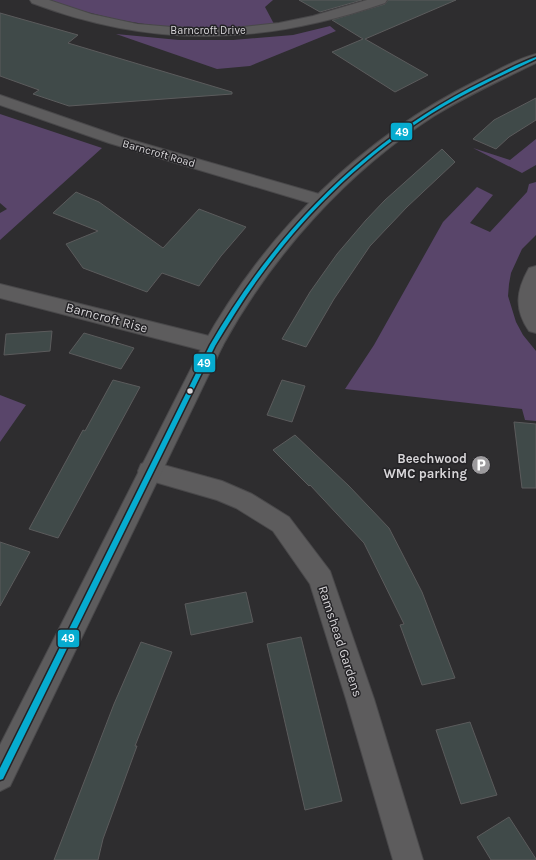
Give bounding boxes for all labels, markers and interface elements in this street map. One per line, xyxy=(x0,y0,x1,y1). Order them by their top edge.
street label: Barncroft Drive xyxy=(170,24,246,37)
line badge: 49 xyxy=(390,122,413,141)
text: 49 xyxy=(395,126,409,139)
street label: Barncroft Road xyxy=(121,137,197,170)
street label: Barncroft Rise xyxy=(64,299,150,336)
line badge: 49 xyxy=(193,353,216,373)
text: 49 xyxy=(197,357,211,370)
unlabelled marker xyxy=(185,386,195,396)
place label: Beechwood WMC parking xyxy=(384,451,467,481)
parking icon: Beechwood WMC parking xyxy=(470,454,492,476)
street label: Ramshead Gardens xyxy=(315,584,366,699)
line badge: 49 xyxy=(57,629,80,648)
text: 49 xyxy=(61,632,75,645)

